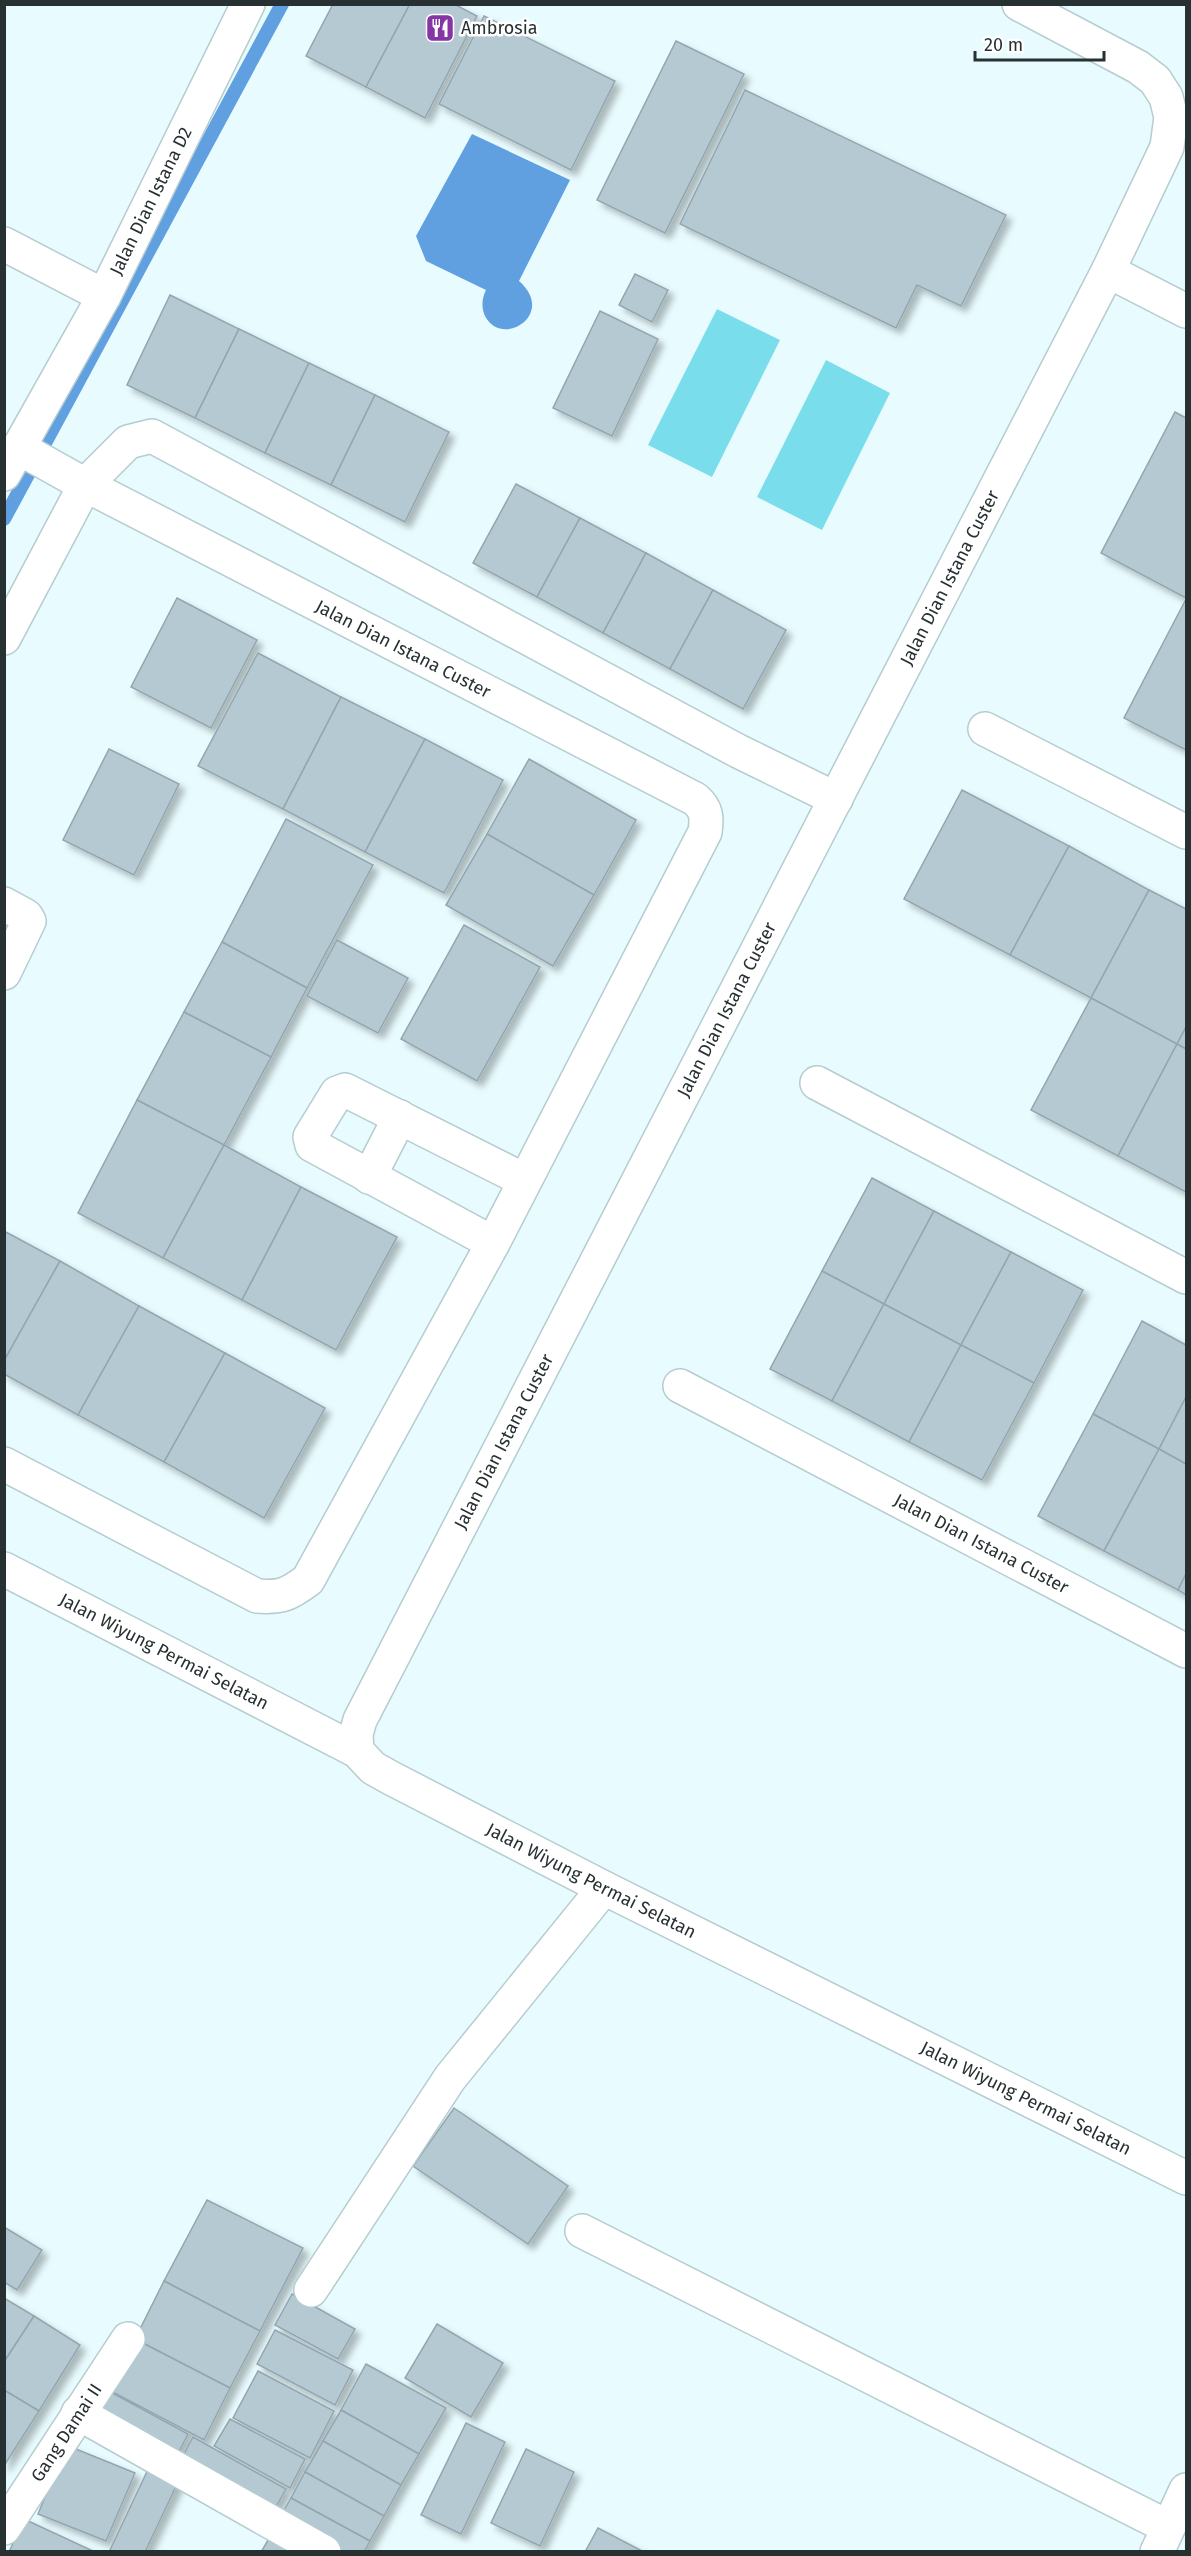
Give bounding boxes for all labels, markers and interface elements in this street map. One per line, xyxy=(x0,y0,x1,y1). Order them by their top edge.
restaurant icon: Ambrosia xyxy=(424,12,456,44)
place label: Ambrosia xyxy=(461,17,538,39)
scale bar xyxy=(975,24,1104,62)
text: 20 m xyxy=(984,34,1023,56)
street label: Jalan Dian Istana D2 xyxy=(105,123,197,279)
street label: Jalan Dian Istana Custer xyxy=(895,487,1004,669)
street label: Jalan Dian Istana Custer xyxy=(312,595,494,703)
street label: Jalan Dian Istana Custer xyxy=(672,918,781,1101)
street label: Jalan Dian Istana Custer xyxy=(450,1350,558,1533)
street label: Jalan Dian Istana Custer xyxy=(890,1489,1072,1599)
street label: Jalan Wiyung Permai Selatan xyxy=(56,1588,272,1715)
street label: Jalan Wiyung Permai Selatan xyxy=(482,1818,700,1943)
street label: Jalan Wiyung Permai Selatan xyxy=(917,2036,1135,2160)
street label: Gang Damai II xyxy=(26,2379,107,2486)

